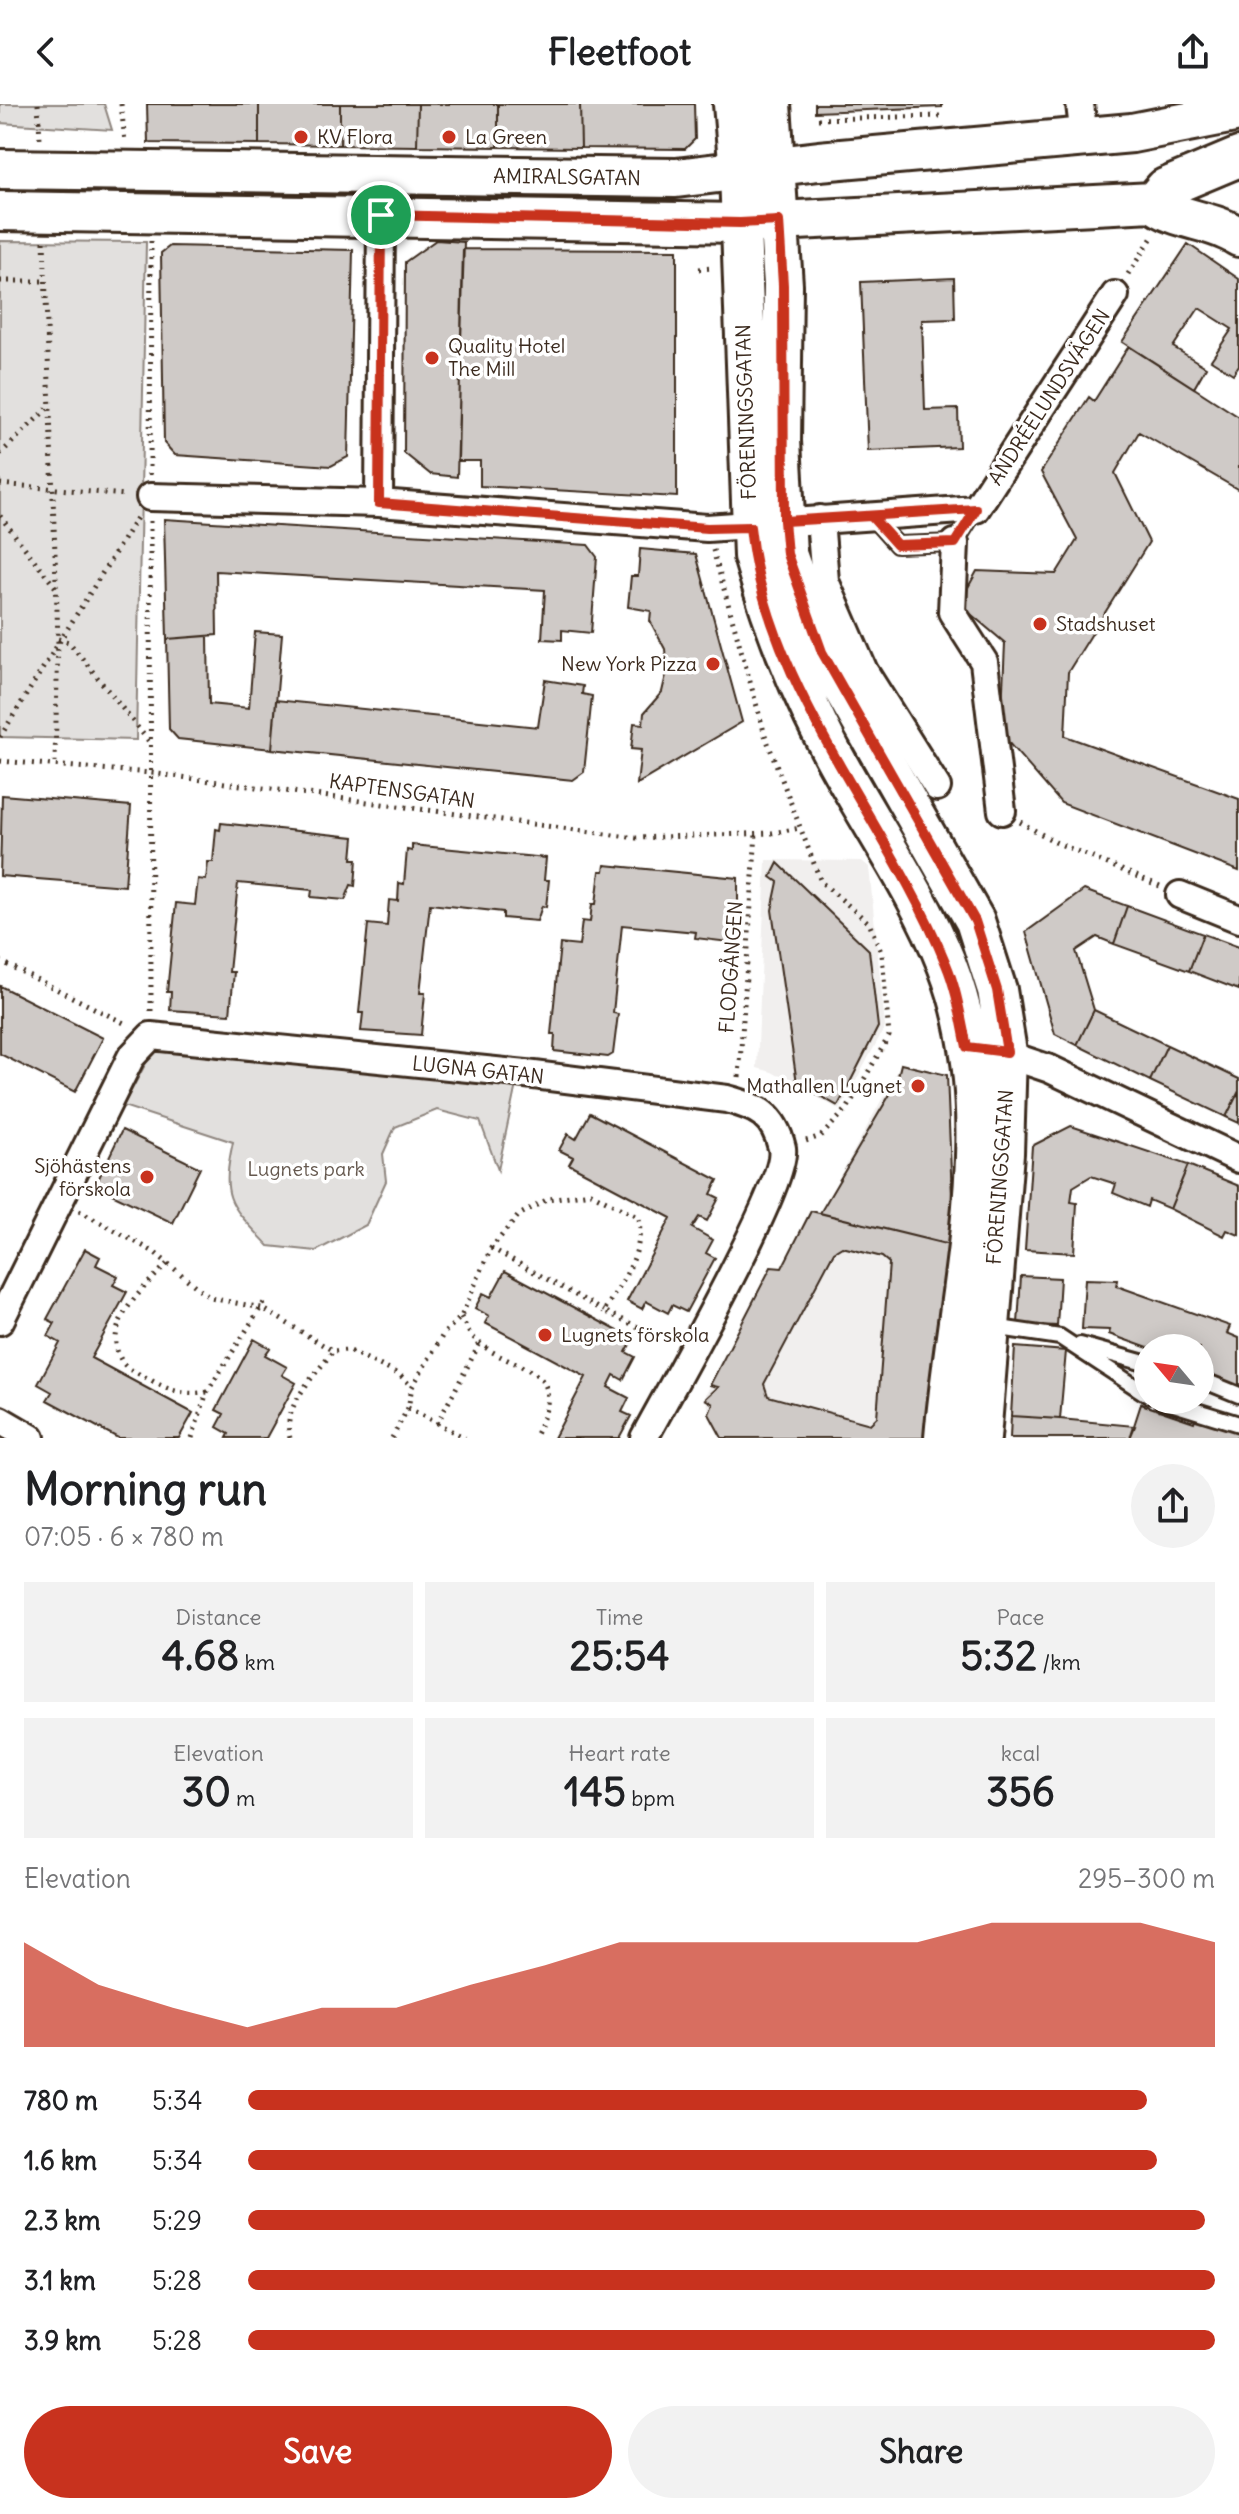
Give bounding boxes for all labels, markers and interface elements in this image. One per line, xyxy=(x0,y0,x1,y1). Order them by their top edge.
icon: back xyxy=(24,30,68,74)
text: Fleetfoot xyxy=(548,30,691,75)
icon: share xyxy=(1171,30,1215,74)
place label: KV Flora xyxy=(317,124,393,149)
place label: La Green xyxy=(465,124,547,149)
marker: KV Flora xyxy=(292,128,310,146)
marker: La Green xyxy=(440,128,458,146)
street label: AMIRALSGATAN xyxy=(493,163,641,190)
pin xyxy=(347,181,415,249)
icon: arrive xyxy=(359,193,403,237)
street label: ANDRÉELUNDSVÄGEN xyxy=(982,304,1115,489)
street label: FÖRENINGSGATAN xyxy=(730,324,761,500)
place label: Quality Hotel The Mill xyxy=(448,333,565,381)
marker: Quality Hotel The Mill xyxy=(423,349,441,367)
place label: Stadshuset xyxy=(1056,611,1156,636)
marker: Stadshuset xyxy=(1031,615,1049,633)
place label: New York Pizza xyxy=(561,651,697,676)
marker: New York Pizza xyxy=(704,655,722,673)
street label: KAPTENSGATAN xyxy=(328,768,477,813)
street label: FLODGÅNGEN xyxy=(713,900,748,1034)
street label: LUGNA GATAN xyxy=(411,1050,545,1089)
place label: Mathallen Lugnet xyxy=(746,1073,902,1098)
marker: Mathallen Lugnet xyxy=(909,1077,927,1095)
street label: FÖRENINGSGATAN xyxy=(981,1088,1018,1265)
place label: Sjöhästens förskola xyxy=(34,1153,131,1201)
park label: Lugnets park xyxy=(247,1156,365,1181)
marker: Sjöhästens förskola xyxy=(138,1168,156,1186)
place label: Lugnets förskola xyxy=(561,1322,709,1347)
marker: Lugnets förskola xyxy=(536,1326,554,1344)
north arrow xyxy=(1134,1334,1214,1414)
map controls xyxy=(1134,1334,1214,1414)
text: Morning run xyxy=(24,1462,267,1517)
button: share xyxy=(1131,1464,1215,1548)
text: 07:05 · 6 × 780 m xyxy=(24,1520,224,1553)
text: Distance xyxy=(176,1603,261,1631)
text: Time xyxy=(596,1603,643,1631)
text: Pace xyxy=(997,1603,1044,1631)
text: 4.68 xyxy=(162,1631,239,1681)
text: 25:54 xyxy=(569,1631,670,1681)
text: 5:32 xyxy=(960,1631,1037,1681)
text: km xyxy=(239,1648,275,1676)
text: /km xyxy=(1037,1648,1081,1676)
text: Elevation xyxy=(173,1739,264,1767)
text: Heart rate xyxy=(568,1739,671,1767)
text: kcal xyxy=(1001,1739,1040,1767)
text: 30 xyxy=(182,1767,231,1817)
text: 145 xyxy=(564,1767,626,1817)
text: 356 xyxy=(986,1767,1055,1817)
text: m xyxy=(231,1784,255,1812)
text: bpm xyxy=(626,1784,675,1812)
text: Elevation xyxy=(24,1862,131,1895)
text: 295–300 m xyxy=(1078,1862,1215,1895)
text: 780 m xyxy=(24,2084,98,2117)
text: 5:34 xyxy=(152,2084,203,2117)
text: 1.6 km xyxy=(24,2144,97,2177)
text: 5:34 xyxy=(152,2144,203,2177)
text: 2.3 km xyxy=(24,2204,101,2237)
text: 5:29 xyxy=(152,2204,202,2237)
text: 3.1 km xyxy=(24,2264,96,2297)
text: 5:28 xyxy=(152,2264,202,2297)
text: 3.9 km xyxy=(24,2324,101,2357)
text: 5:28 xyxy=(152,2324,202,2357)
button: Save xyxy=(24,2406,612,2498)
button: Share xyxy=(628,2406,1215,2498)

